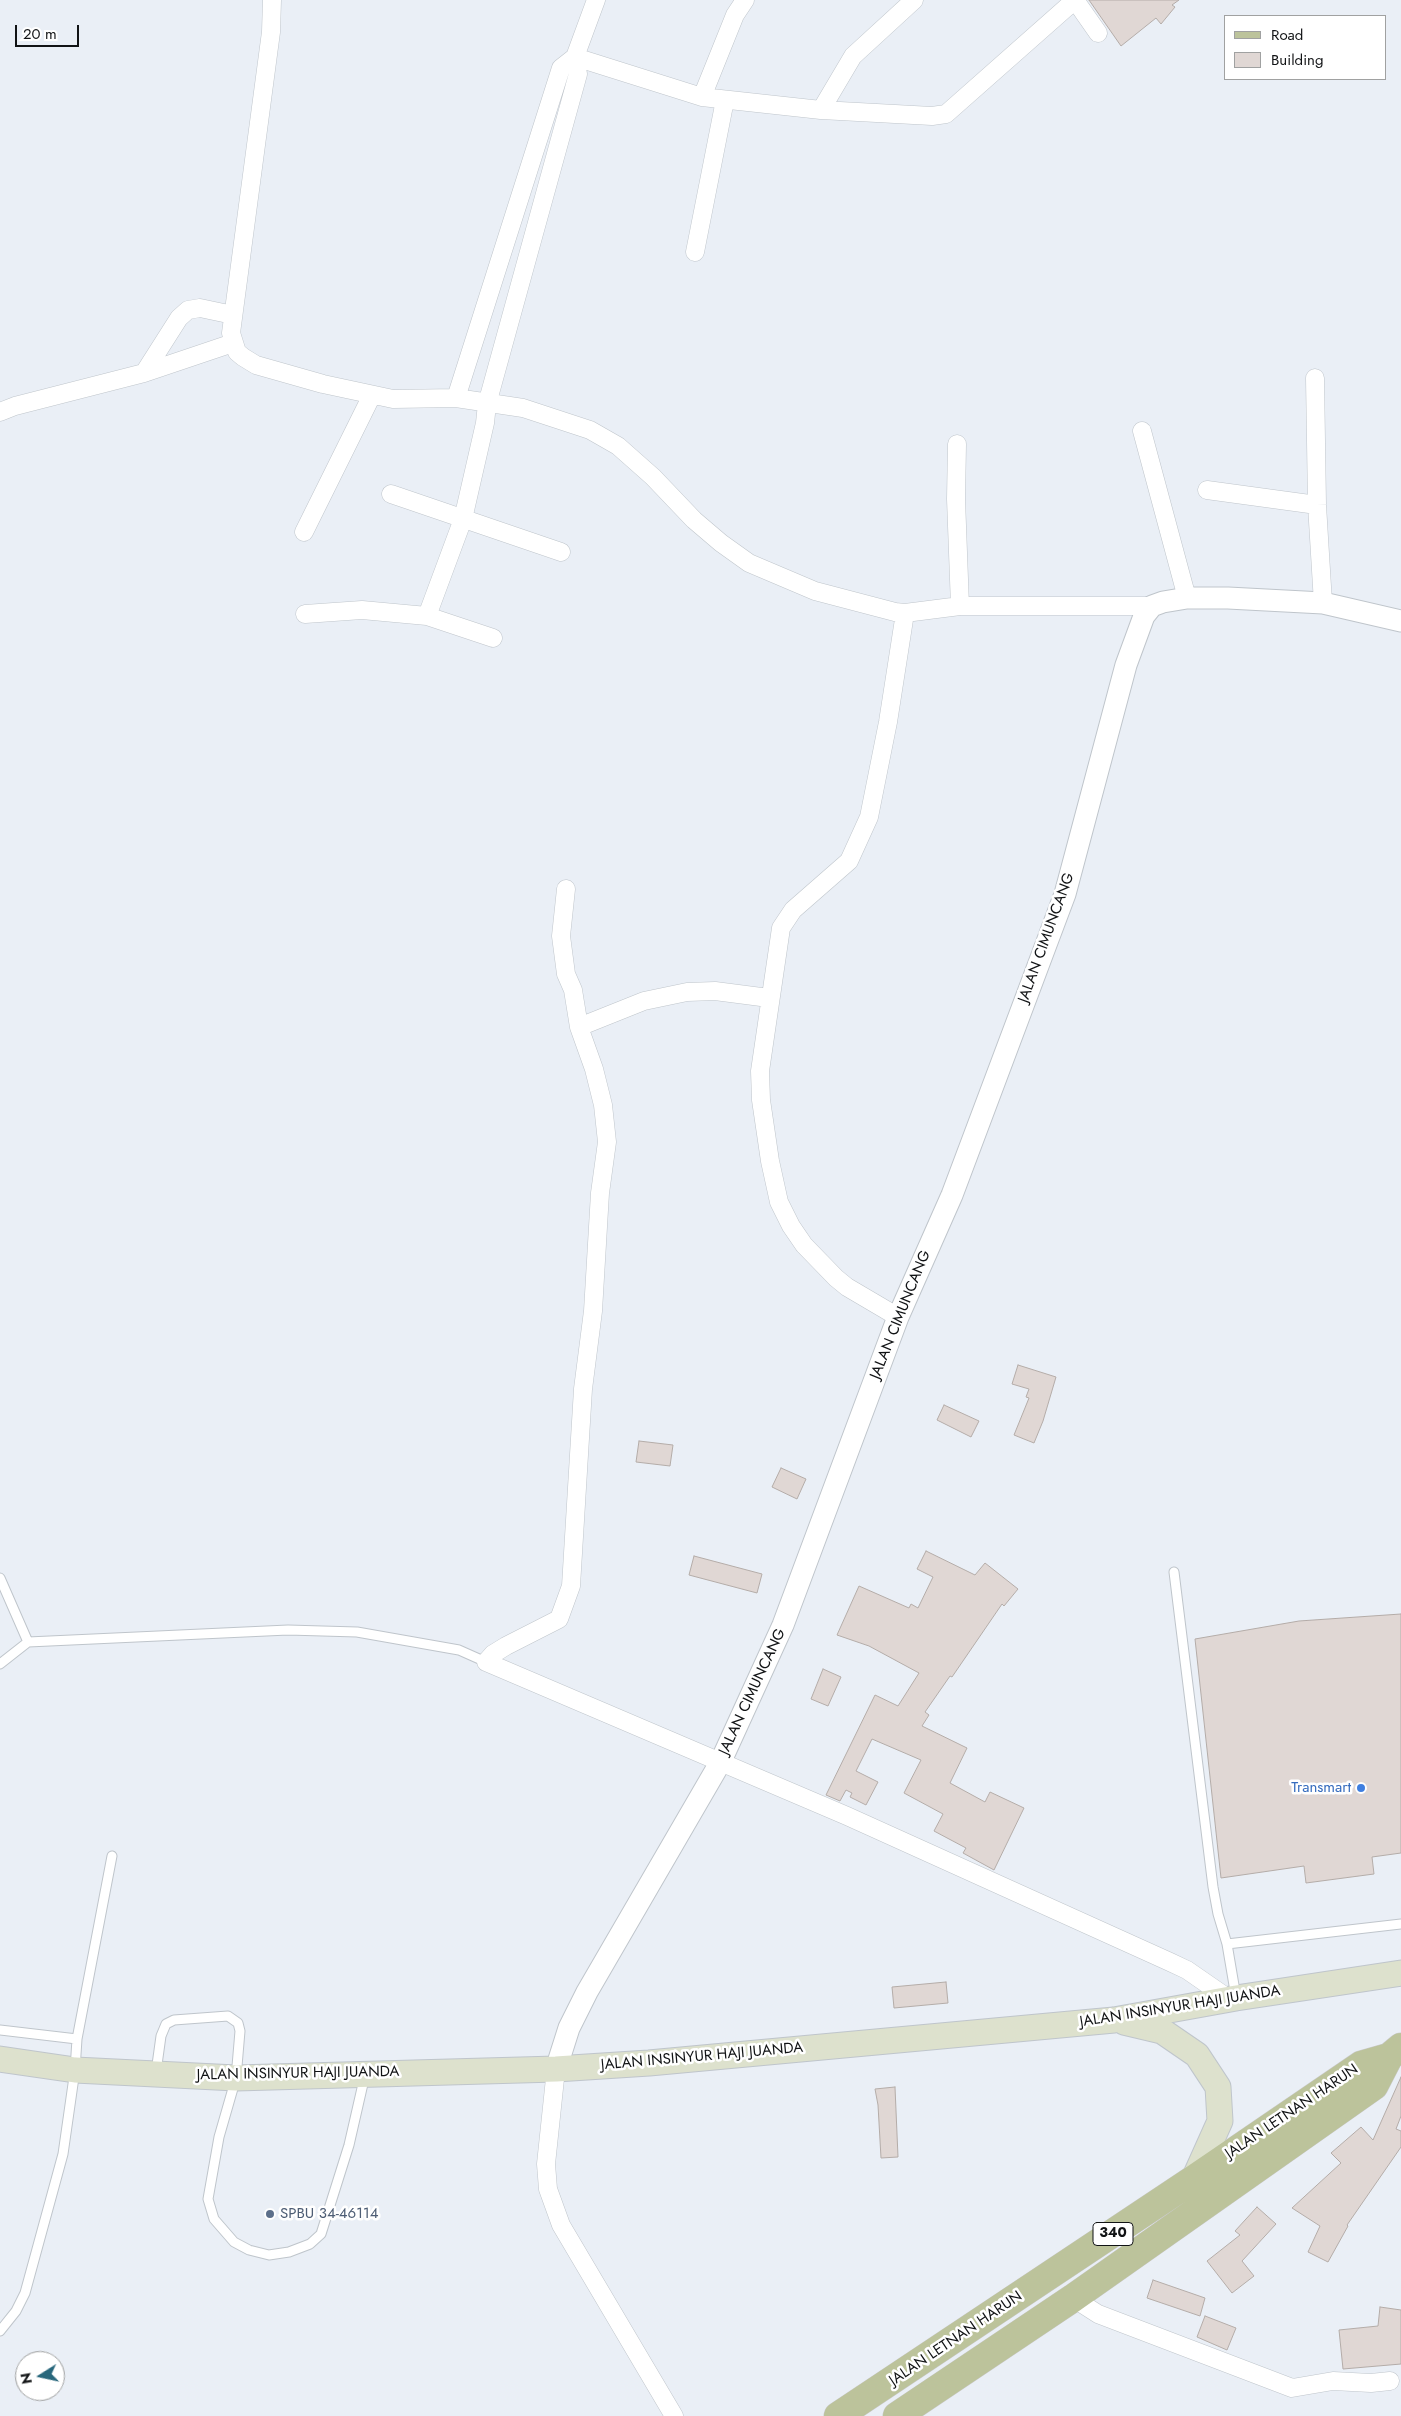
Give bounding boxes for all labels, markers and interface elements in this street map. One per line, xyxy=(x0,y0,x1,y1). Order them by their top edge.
scale bar xyxy=(18,15,81,47)
legend xyxy=(1224,15,1386,80)
text: 20 m xyxy=(23,23,57,45)
text: Road xyxy=(1271,24,1303,46)
text: Building xyxy=(1271,49,1323,71)
street label: JALAN CIMUNCANG xyxy=(1015,871,1079,1005)
street label: JALAN CIMUNCANG xyxy=(867,1248,935,1382)
street label: JALAN CIMUNCANG xyxy=(716,1626,790,1758)
place label: Transmart xyxy=(1291,1779,1351,1797)
marker: Transmart xyxy=(1355,1782,1367,1794)
street label: JALAN INSINYUR HAJI JUANDA xyxy=(1078,1982,1282,2032)
street label: JALAN INSINYUR HAJI JUANDA xyxy=(600,2039,804,2075)
street label: JALAN LETNAN HARUN xyxy=(1222,2061,1362,2163)
street label: JALAN INSINYUR HAJI JUANDA xyxy=(196,2063,400,2085)
place label: SPBU 34-46114 xyxy=(280,2205,378,2223)
marker: SPBU 34-46114 xyxy=(264,2208,276,2220)
road number: 340 xyxy=(1093,2222,1133,2246)
street label: JALAN LETNAN HARUN xyxy=(886,2288,1026,2390)
north arrow xyxy=(15,2351,65,2401)
text: N xyxy=(15,2371,37,2386)

